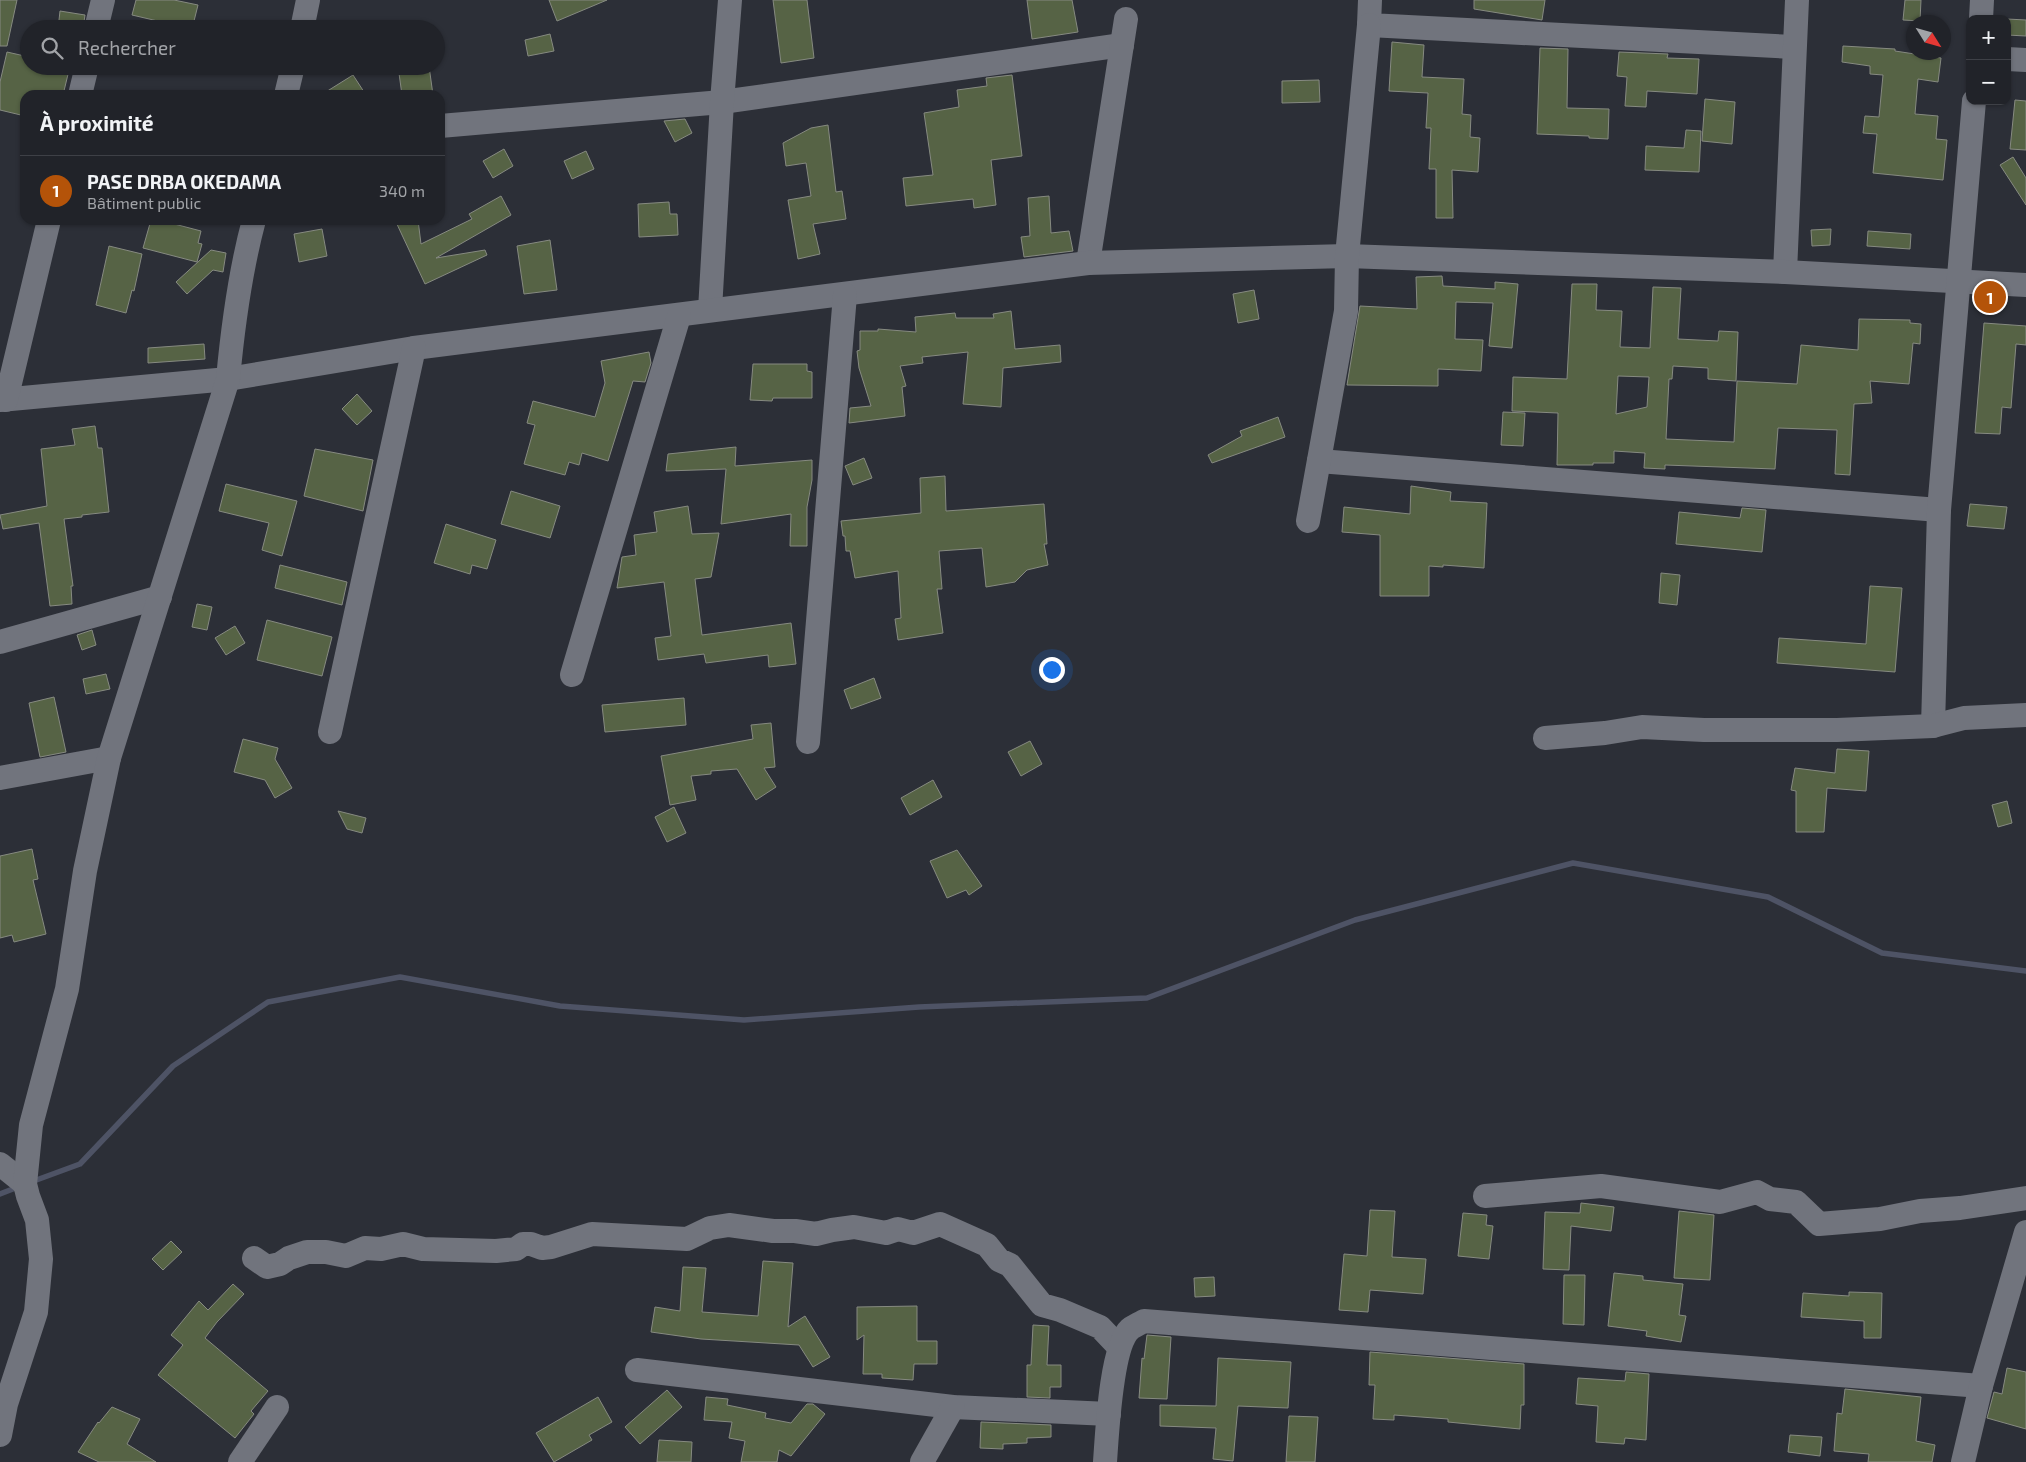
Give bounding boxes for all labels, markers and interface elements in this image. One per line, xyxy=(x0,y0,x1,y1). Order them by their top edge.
north arrow xyxy=(1906,15,1951,60)
map controls xyxy=(1966,15,2011,105)
button: + xyxy=(1966,15,2011,60)
search box xyxy=(20,20,445,75)
icon: search xyxy=(38,34,66,62)
text: Rechercher xyxy=(78,36,176,59)
button: − xyxy=(1966,60,2011,105)
text: À proximité xyxy=(40,110,154,135)
text: PASE DRBA OKEDAMA xyxy=(87,170,281,193)
text: 1 xyxy=(53,181,59,200)
text: 340 m xyxy=(379,181,425,200)
text: Bâtiment public xyxy=(87,193,201,212)
pin: 1 xyxy=(1974,278,2006,316)
your location xyxy=(1039,657,1065,683)

